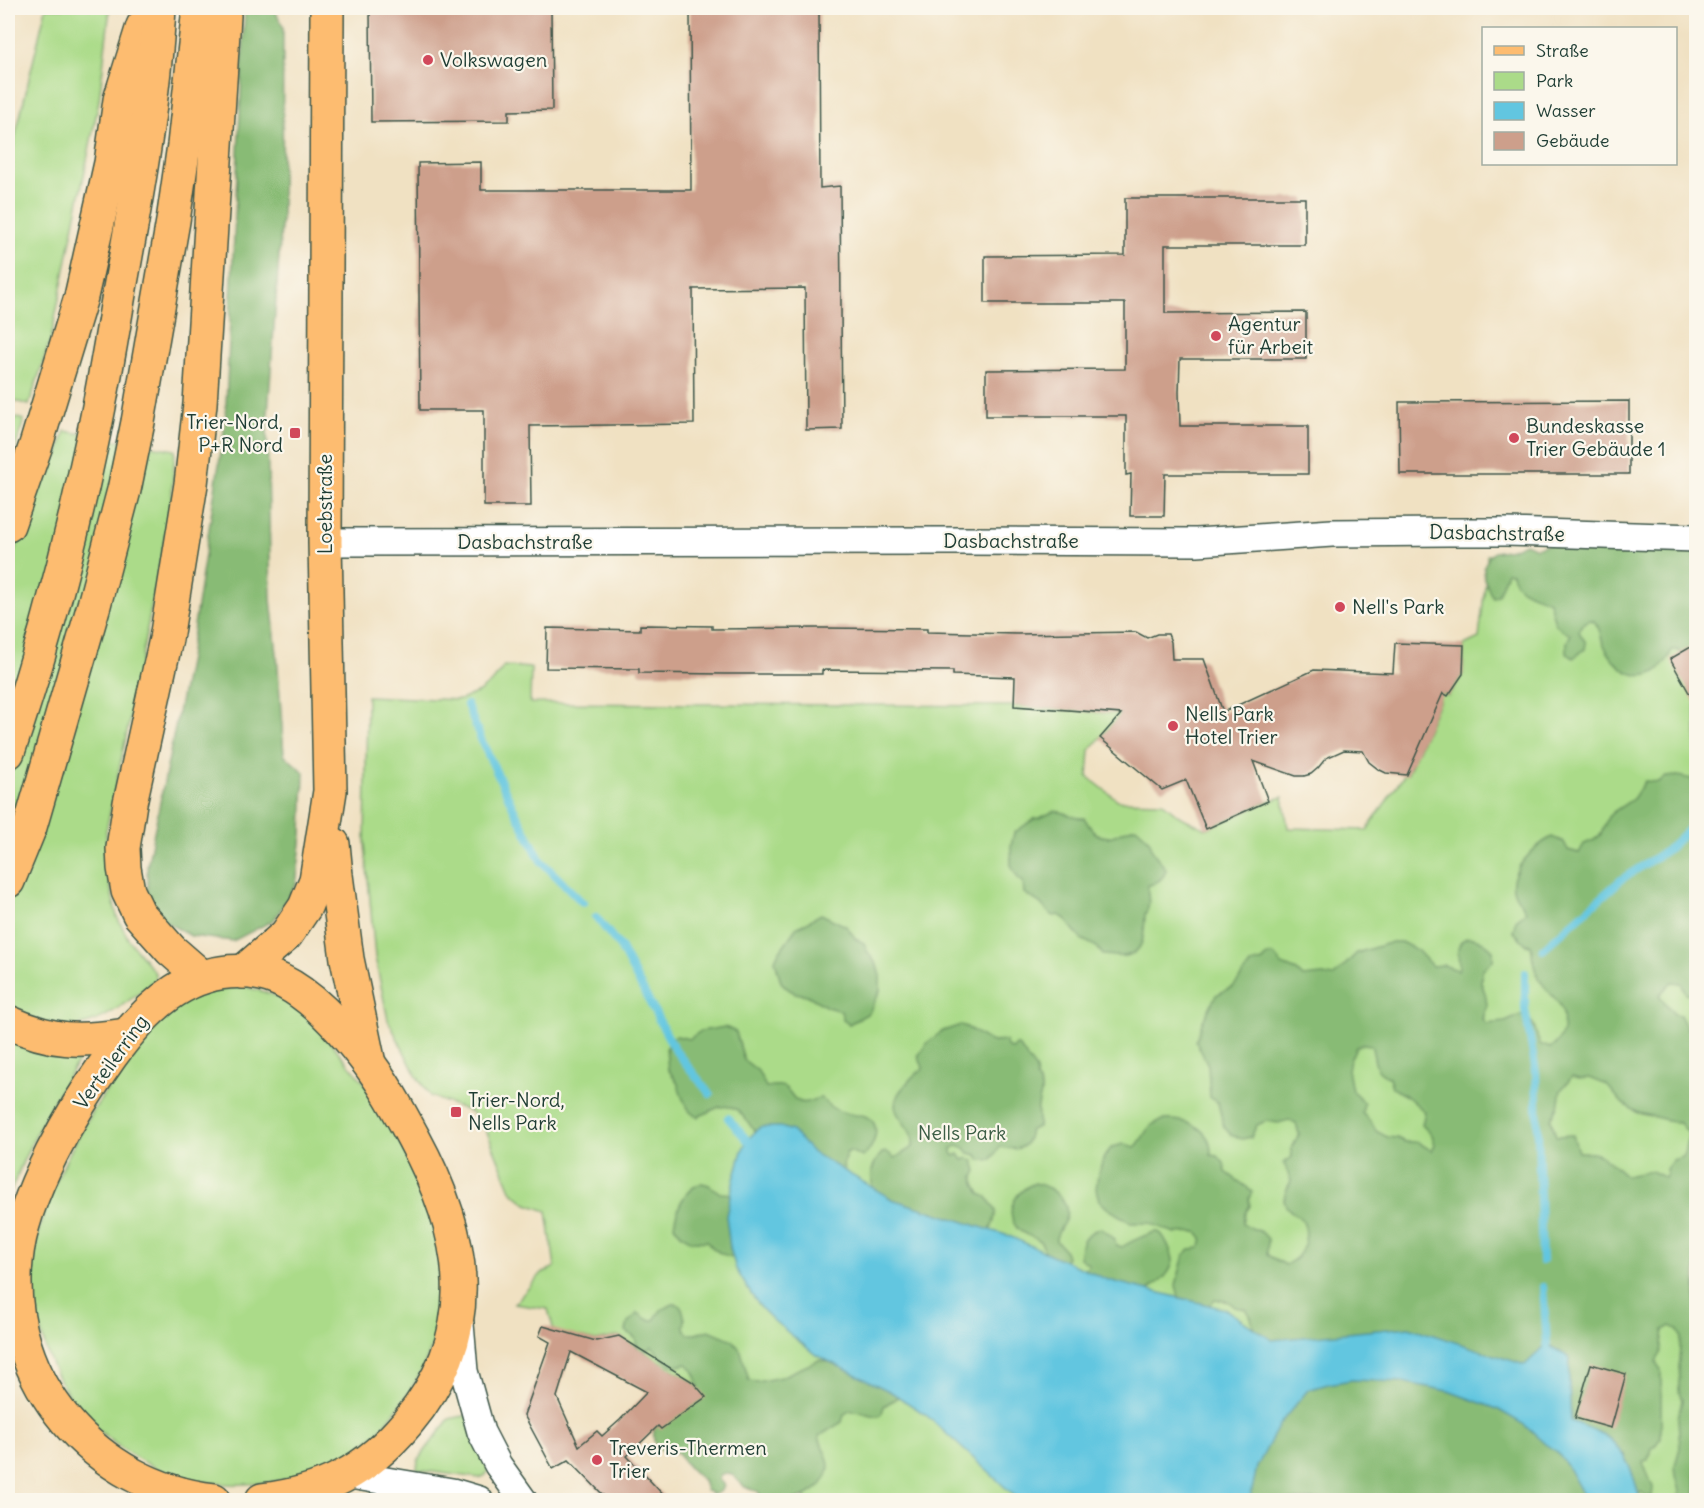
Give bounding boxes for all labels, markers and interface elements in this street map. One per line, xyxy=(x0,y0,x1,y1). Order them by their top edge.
legend xyxy=(1482,27,1677,165)
text: Straße xyxy=(1536,39,1589,62)
place label: Volkswagen xyxy=(440,47,547,72)
marker: Volkswagen xyxy=(421,53,435,67)
text: Park xyxy=(1536,69,1573,92)
text: Wasser xyxy=(1536,99,1596,122)
text: Gebäude xyxy=(1536,129,1609,152)
place label: Agentur für Arbeit xyxy=(1228,311,1313,359)
marker: Agentur für Arbeit xyxy=(1209,329,1223,343)
place label: Trier-Nord, P+R Nord xyxy=(186,409,283,457)
place label: Bundeskasse Trier Gebäude 1 xyxy=(1526,413,1666,461)
marker: Trier-Nord, P+R Nord xyxy=(288,426,302,440)
marker: Bundeskasse Trier Gebäude 1 xyxy=(1507,431,1521,445)
street label: Loebstraße xyxy=(312,454,337,554)
street label: Dasbachstraße xyxy=(1429,519,1565,546)
street label: Dasbachstraße xyxy=(943,528,1079,553)
street label: Dasbachstraße xyxy=(457,529,593,554)
place label: Nell's Park xyxy=(1352,594,1444,619)
marker: Nell's Park xyxy=(1333,600,1347,614)
place label: Nells Park Hotel Trier xyxy=(1185,701,1278,749)
marker: Nells Park Hotel Trier xyxy=(1166,719,1180,733)
street label: Verteilerring xyxy=(68,1009,153,1114)
place label: Trier-Nord, Nells Park xyxy=(468,1087,565,1135)
marker: Trier-Nord, Nells Park xyxy=(449,1105,463,1119)
park label: Nells Park xyxy=(918,1120,1006,1145)
place label: Treveris-Thermen Trier xyxy=(609,1435,767,1483)
marker: Treveris-Thermen Trier xyxy=(590,1453,604,1467)

